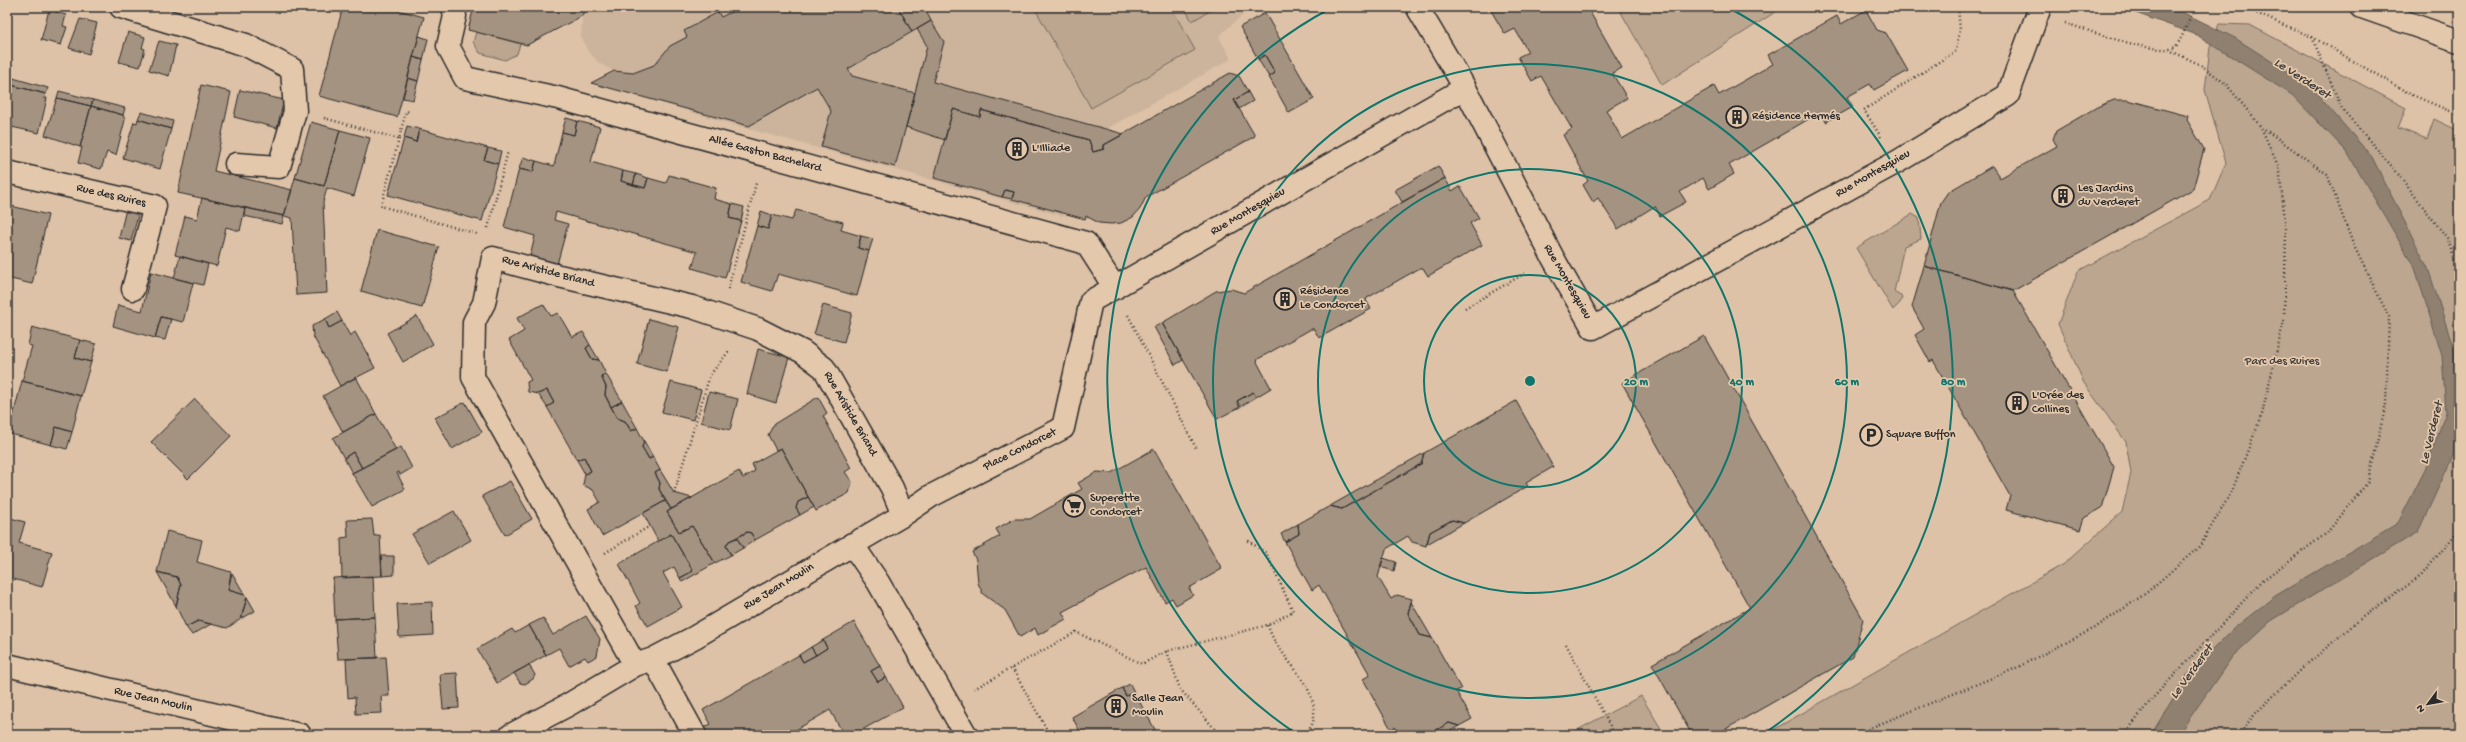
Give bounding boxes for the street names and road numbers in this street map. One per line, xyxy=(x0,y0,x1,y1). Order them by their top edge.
street label: Allée Gaston Bachelard xyxy=(707,132,824,176)
street label: Rue Montesquieu xyxy=(1833,147,1913,201)
street label: Rue des Ruires xyxy=(75,181,148,211)
street label: Rue Montesquieu xyxy=(1208,185,1288,239)
street label: Rue Montesquieu xyxy=(1540,242,1594,322)
street label: Rue Aristide Briand xyxy=(500,253,597,291)
street label: Rue Aristide Briand xyxy=(820,369,880,460)
street label: Place Condorcet xyxy=(980,425,1060,475)
street label: Rue Jean Moulin xyxy=(741,560,817,614)
street label: Rue Jean Moulin xyxy=(113,684,194,716)

